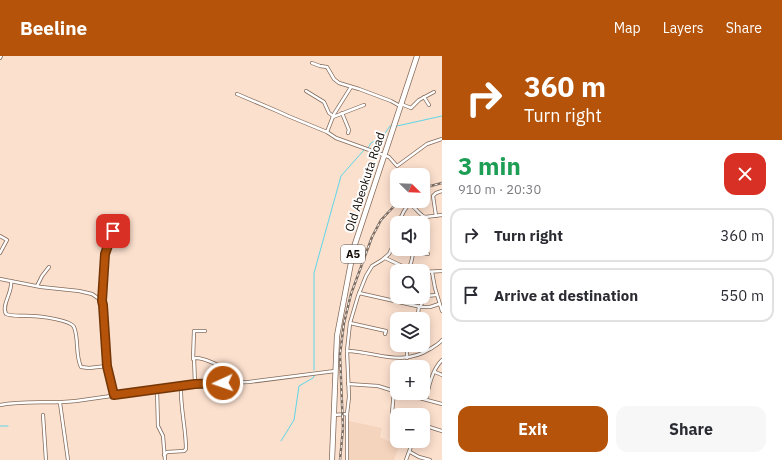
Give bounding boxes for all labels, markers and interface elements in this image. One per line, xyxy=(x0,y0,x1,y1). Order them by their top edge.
text: Beeline xyxy=(20,16,87,40)
text: Map xyxy=(614,19,641,37)
text: Layers xyxy=(663,19,704,37)
text: Share xyxy=(726,19,762,37)
text: 360 m xyxy=(524,68,606,105)
icon: right xyxy=(458,72,510,124)
text: Turn right xyxy=(524,104,602,127)
street label: Old Abeokuta Road xyxy=(341,130,388,233)
text: 3 min xyxy=(458,150,521,182)
button: close xyxy=(724,153,766,195)
north arrow xyxy=(390,168,430,208)
map controls xyxy=(390,168,430,448)
text: 910 m · 20:30 xyxy=(458,181,541,198)
pin xyxy=(96,214,130,248)
button: sound xyxy=(390,216,430,256)
icon: arrive xyxy=(102,220,124,242)
icon: right xyxy=(460,224,482,246)
text: Turn right xyxy=(494,226,563,245)
text: 360 m xyxy=(720,226,764,245)
road number: A5 xyxy=(341,245,365,263)
button: search xyxy=(390,264,430,304)
icon: arrive xyxy=(460,284,482,306)
text: Arrive at destination xyxy=(494,286,638,305)
text: 550 m xyxy=(720,286,764,305)
button: layers xyxy=(390,312,430,352)
button: + xyxy=(390,360,430,400)
position arrow xyxy=(202,362,244,404)
button: Exit xyxy=(458,406,608,452)
button: Share xyxy=(616,406,766,452)
button: − xyxy=(390,408,430,448)

